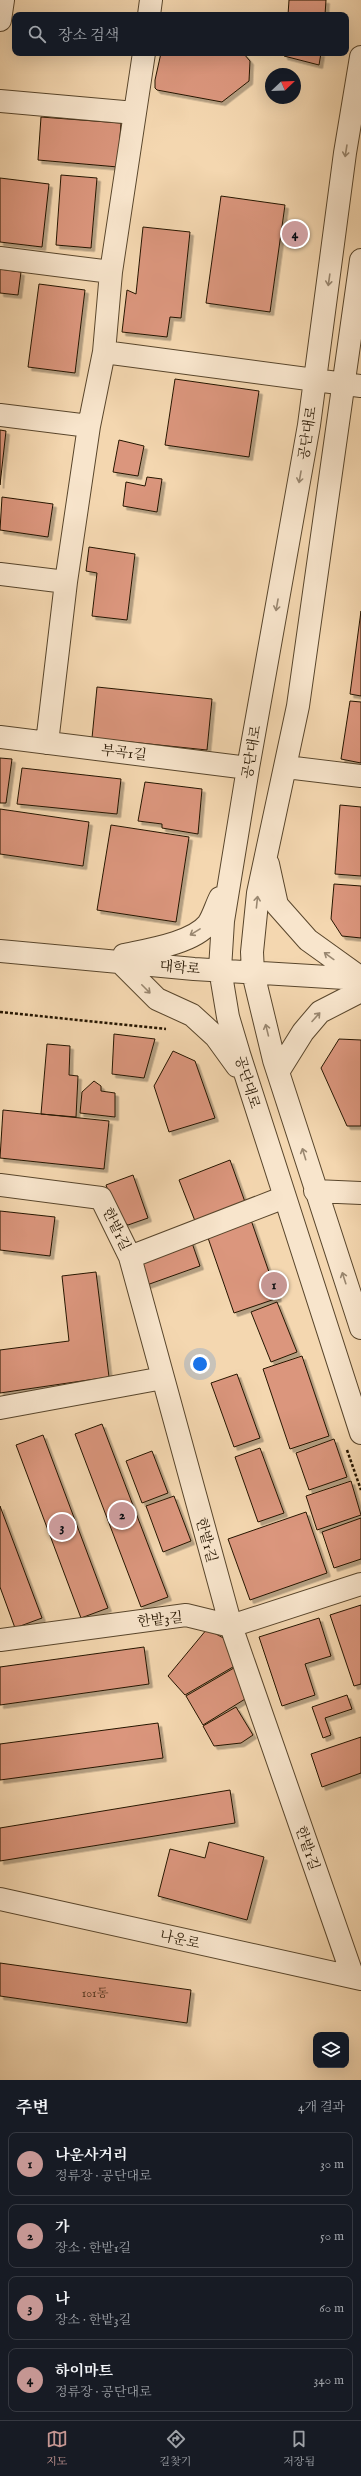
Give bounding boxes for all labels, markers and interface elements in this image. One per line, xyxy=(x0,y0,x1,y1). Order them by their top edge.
search box xyxy=(12,12,349,56)
icon: search xyxy=(26,23,48,45)
text: 장소 검색 xyxy=(58,26,119,45)
north arrow xyxy=(265,68,301,104)
one-way arrow xyxy=(342,144,350,157)
pin: 4 xyxy=(282,219,308,249)
one-way arrow xyxy=(325,273,332,286)
street label: 공단대로 xyxy=(295,405,321,461)
one-way arrow xyxy=(296,471,304,484)
one-way arrow xyxy=(273,598,281,611)
street label: 공단대로 xyxy=(238,724,266,780)
street label: 부곡1길 xyxy=(100,741,148,765)
one-way arrow xyxy=(254,896,261,909)
one-way arrow xyxy=(190,928,201,936)
one-way arrow xyxy=(324,951,335,960)
street label: 대학로 xyxy=(159,957,201,979)
one-way arrow xyxy=(141,984,151,994)
one-way arrow xyxy=(311,1012,320,1022)
one-way arrow xyxy=(262,1024,270,1037)
street label: 공단대로 xyxy=(231,1054,264,1111)
one-way arrow xyxy=(300,1148,307,1161)
street label: 한밭1길 xyxy=(98,1205,134,1254)
pin: 1 xyxy=(261,1270,287,1300)
one-way arrow xyxy=(340,1272,347,1285)
your location xyxy=(190,1354,210,1374)
pin: 2 xyxy=(109,1500,135,1530)
pin: 3 xyxy=(49,1512,75,1542)
street label: 한밭1길 xyxy=(191,1516,221,1565)
street label: 한밭3길 xyxy=(136,1609,184,1631)
street label: 한밭1길 xyxy=(291,1824,323,1873)
street label: 나운로 xyxy=(158,1927,202,1953)
house number: 101동 xyxy=(82,1986,109,2001)
map controls xyxy=(313,2032,349,2068)
button: layers xyxy=(313,2032,349,2068)
text: 주변 xyxy=(16,2098,49,2119)
text: 4개 결과 xyxy=(298,2099,345,2116)
text: 나운사거리 xyxy=(55,2146,127,2165)
text: 1 xyxy=(28,2156,32,2173)
text: 30 m xyxy=(320,2156,344,2173)
text: 정류장 · 공단대로 xyxy=(55,2168,151,2185)
text: 가 xyxy=(55,2218,70,2237)
text: 2 xyxy=(27,2228,33,2245)
text: 50 m xyxy=(320,2228,344,2245)
text: 장소 · 한밭1길 xyxy=(55,2240,131,2257)
text: 나 xyxy=(55,2290,70,2309)
text: 3 xyxy=(28,2300,32,2317)
text: 60 m xyxy=(319,2300,344,2317)
text: 장소 · 한밭3길 xyxy=(55,2312,131,2329)
text: 하이마트 xyxy=(55,2362,113,2381)
text: 4 xyxy=(27,2372,33,2389)
text: 340 m xyxy=(314,2372,344,2389)
text: 정류장 · 공단대로 xyxy=(55,2384,151,2401)
tab: 지도 xyxy=(46,2428,68,2469)
tab: 길찾기 xyxy=(160,2428,191,2469)
tab: 저장됨 xyxy=(283,2428,315,2469)

